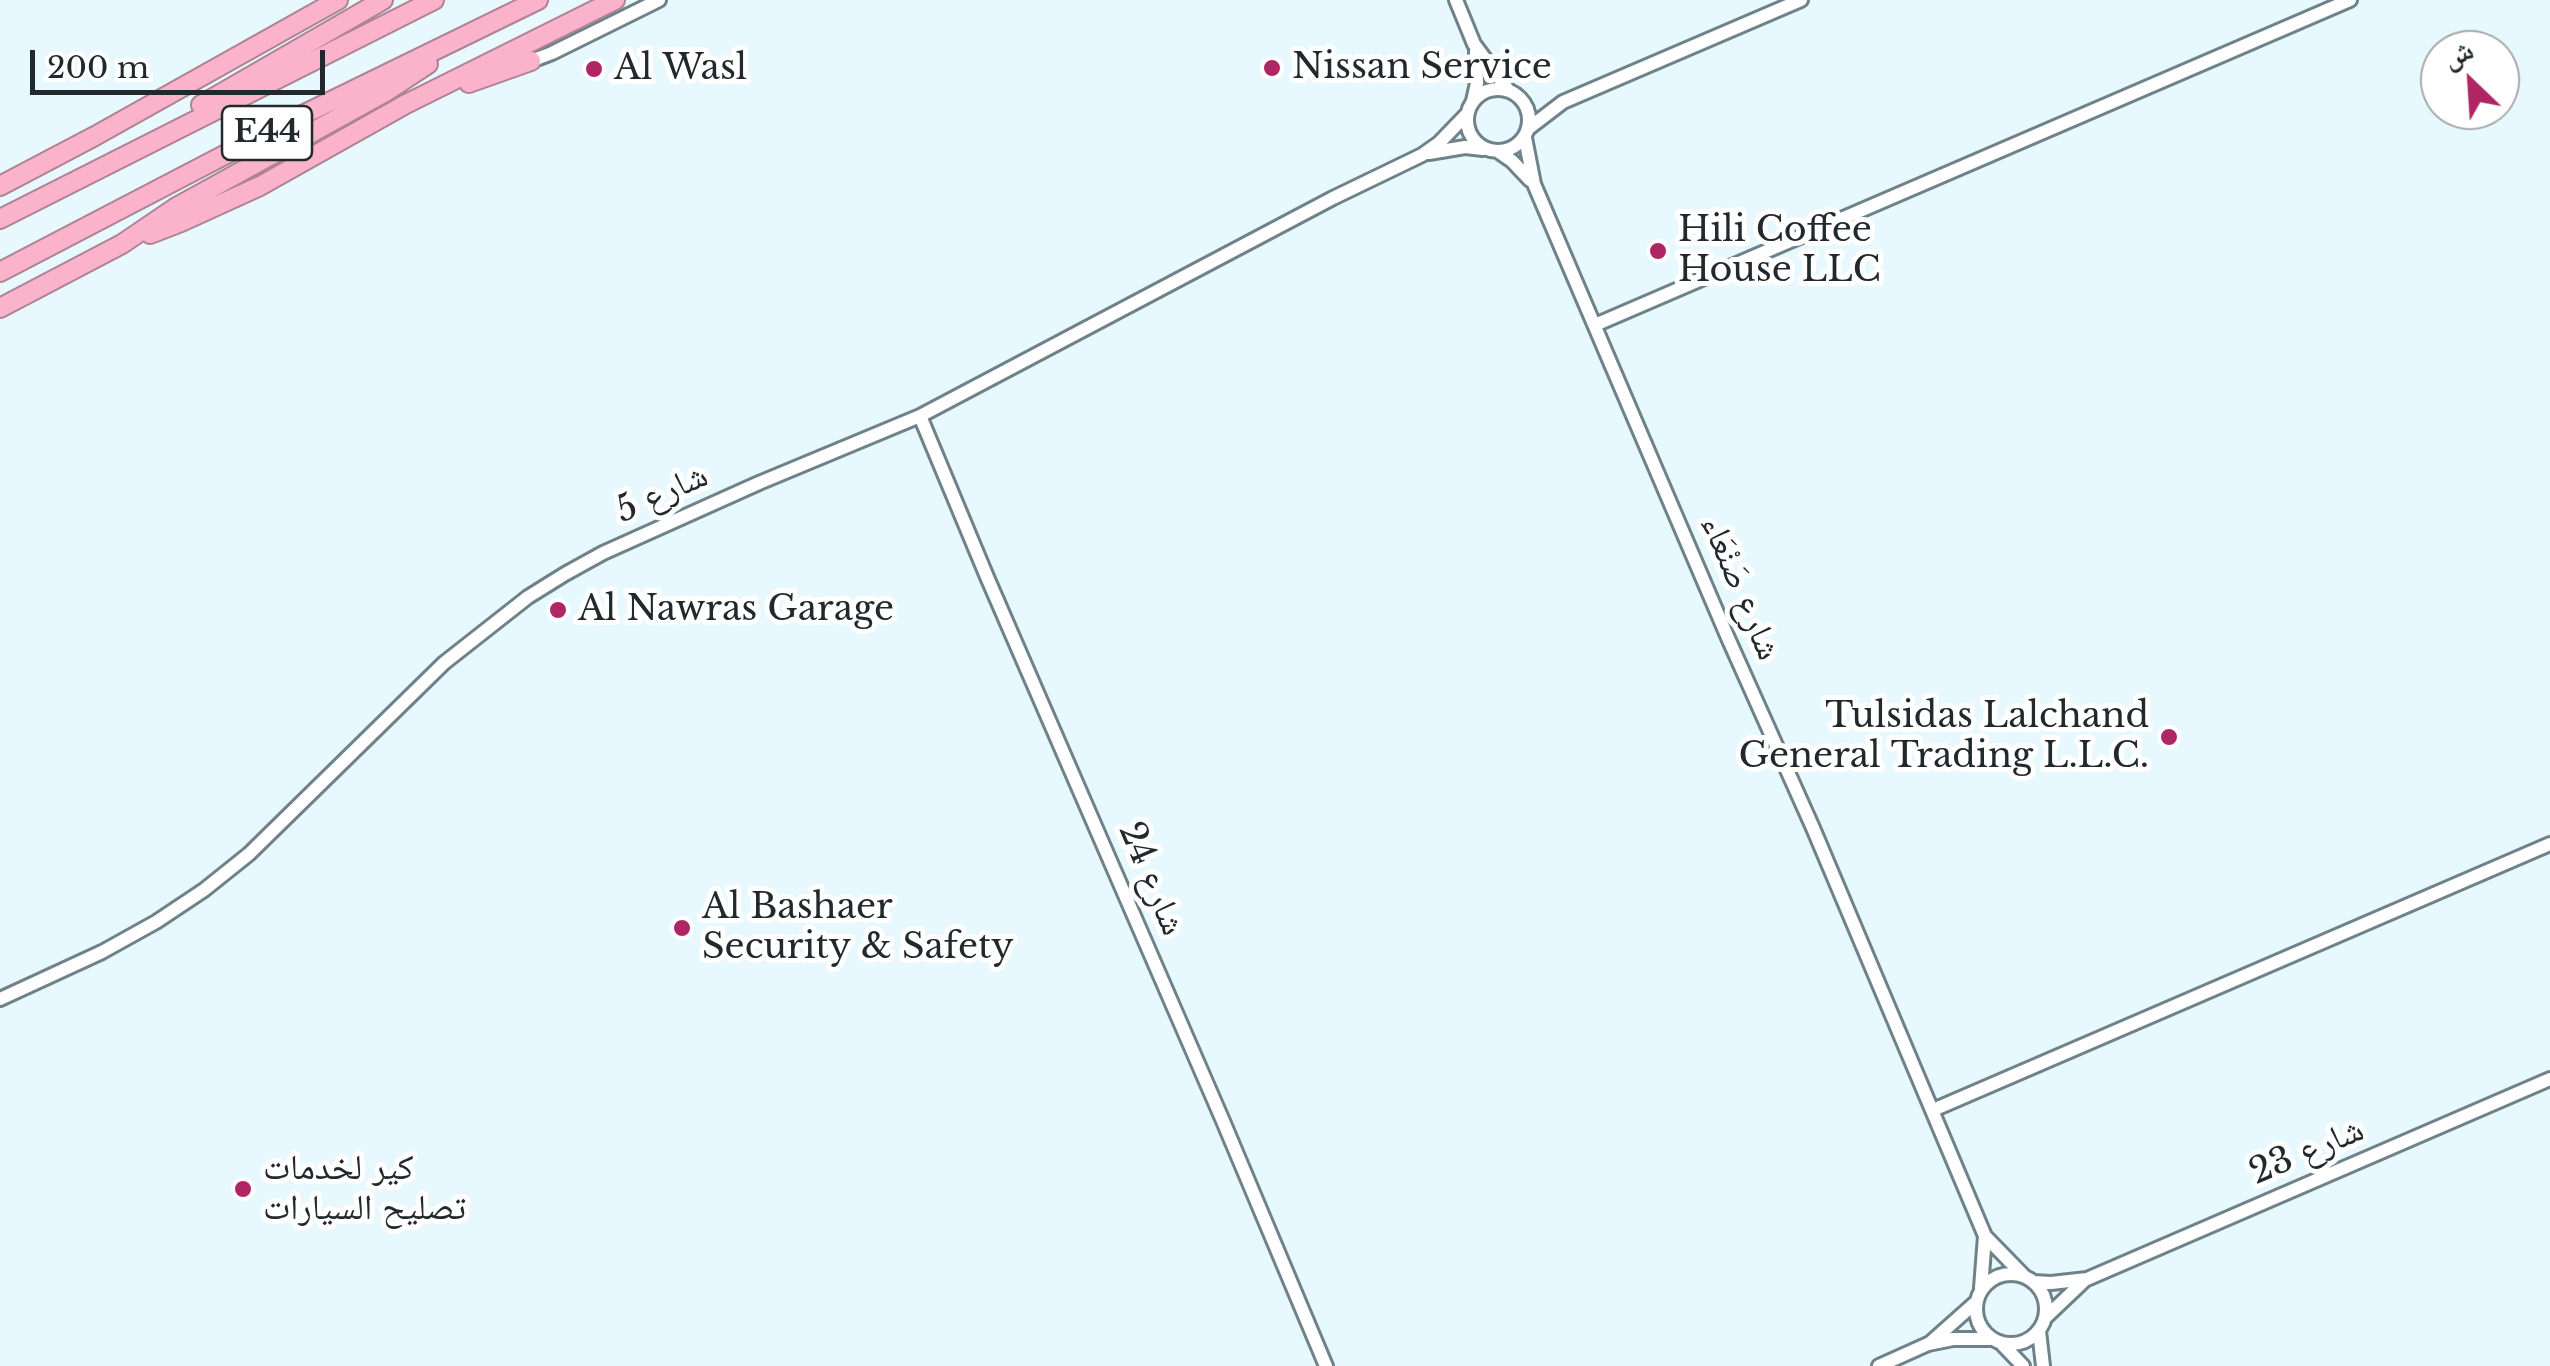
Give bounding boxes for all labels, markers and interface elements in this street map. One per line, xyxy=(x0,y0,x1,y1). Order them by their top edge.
scale bar xyxy=(35,30,330,92)
north arrow xyxy=(2420,30,2520,130)
text: ش xyxy=(2437,32,2479,76)
place label: Nissan Service xyxy=(1292,47,1552,89)
place label: Al Wasl xyxy=(614,48,747,90)
text: 200 m xyxy=(47,49,149,86)
marker: Nissan Service xyxy=(1261,57,1283,79)
marker: Al Wasl xyxy=(583,58,605,80)
road number: E44 xyxy=(222,106,312,160)
place label: Hili Coffee House LLC xyxy=(1678,210,1881,292)
marker: Hili Coffee House LLC xyxy=(1647,240,1669,262)
street label: شارع 5 xyxy=(609,455,715,533)
street label: شارع صَنْعَاء xyxy=(1691,509,1789,667)
place label: Al Nawras Garage xyxy=(578,589,894,631)
marker: Al Nawras Garage xyxy=(547,599,569,621)
place label: Tulsidas Lalchand General Trading L.L.C. xyxy=(1738,696,2149,778)
marker: Tulsidas Lalchand General Trading L.L.C. xyxy=(2158,726,2180,748)
street label: شارع 24 xyxy=(1108,816,1194,942)
place label: Al Bashaer Security & Safety xyxy=(702,887,1014,969)
marker: Al Bashaer Security & Safety xyxy=(671,917,693,939)
street label: شارع 23 xyxy=(2244,1109,2370,1195)
place label: كير لخدمات تصليح السيارات xyxy=(263,1148,466,1230)
marker: كير لخدمات تصليح السيارات xyxy=(232,1178,254,1200)

